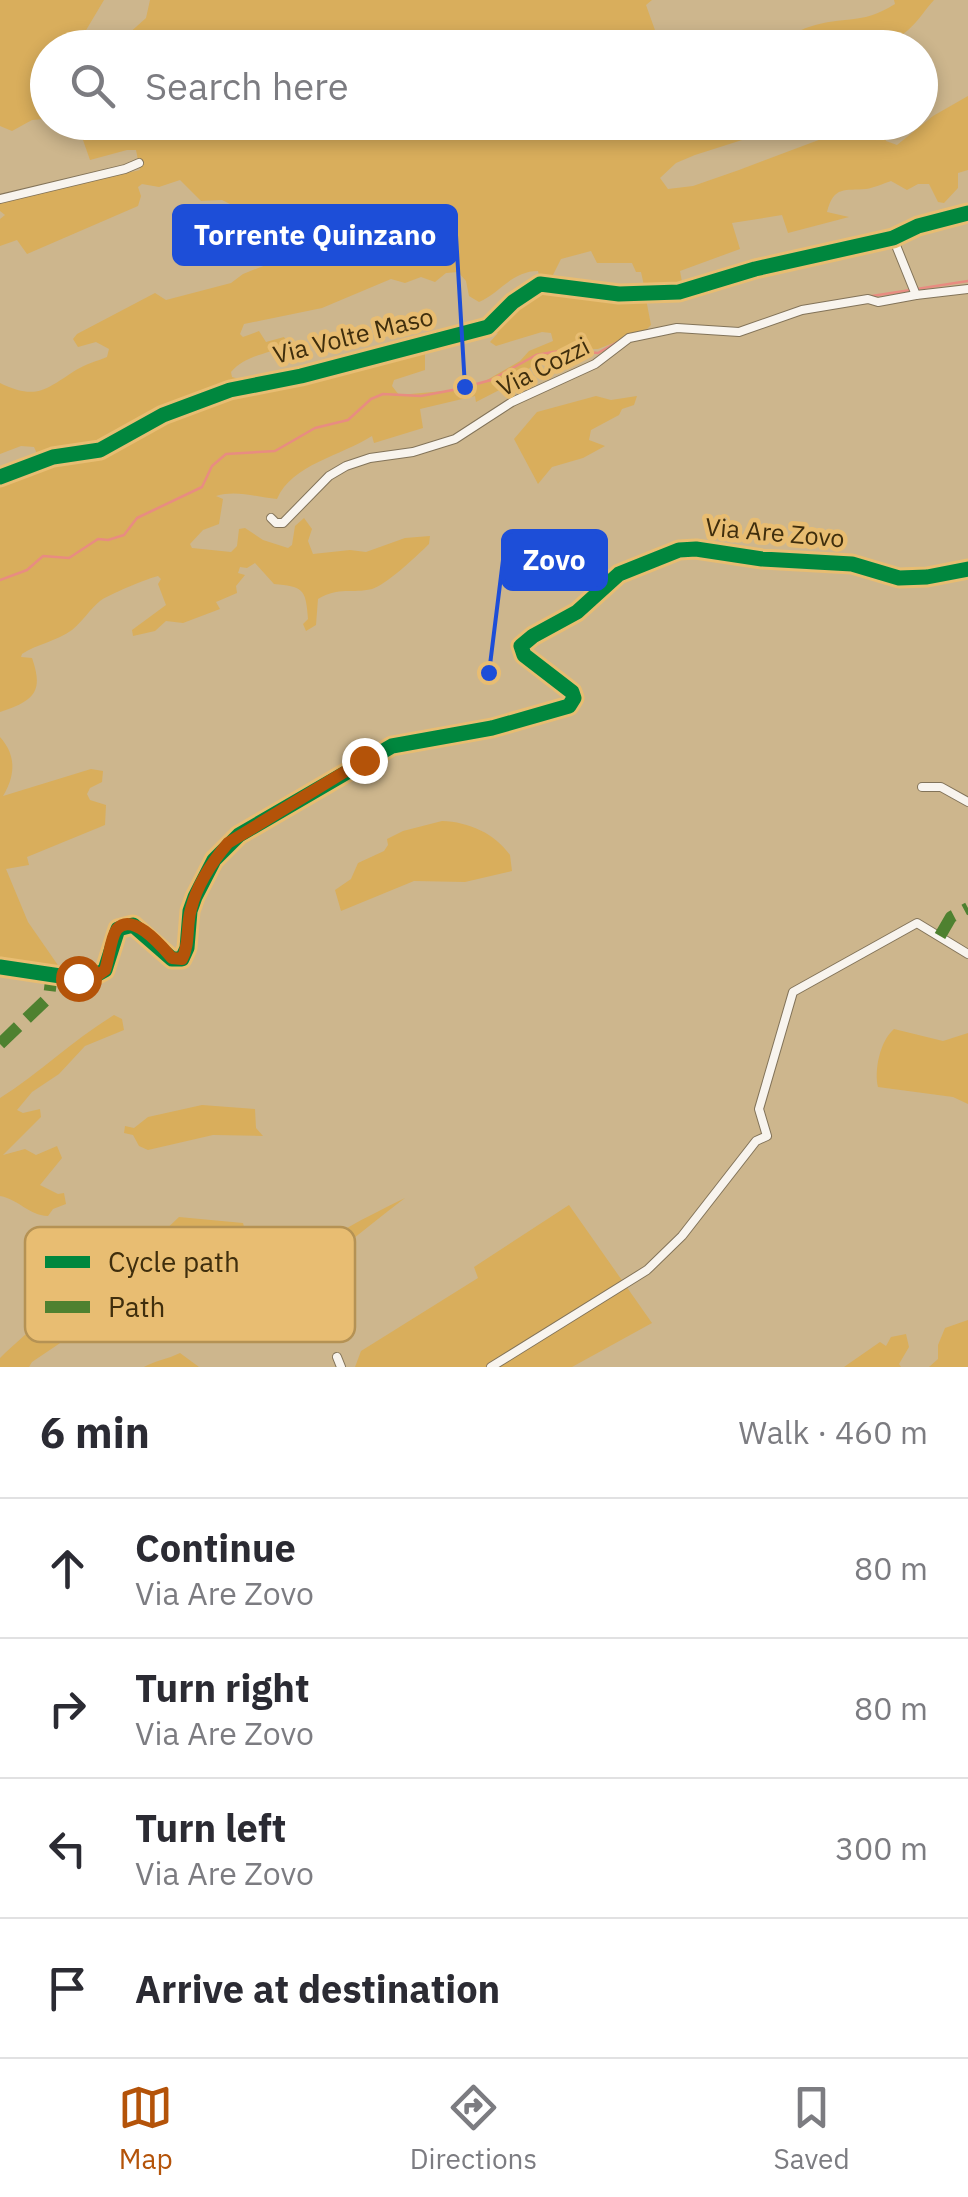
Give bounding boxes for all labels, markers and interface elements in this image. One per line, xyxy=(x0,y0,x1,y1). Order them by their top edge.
search box xyxy=(30,30,938,140)
icon: search xyxy=(65,58,120,113)
text: Search here xyxy=(145,61,349,110)
callout: Torrente Quinzano xyxy=(174,206,456,264)
text: Torrente Quinzano xyxy=(194,216,436,253)
street label: Via Volte Maso xyxy=(269,299,437,371)
street label: Via Cozzi xyxy=(491,329,595,403)
street label: Via Are Zovo xyxy=(704,509,846,555)
callout: Zovo xyxy=(503,531,606,589)
text: Zovo xyxy=(522,541,586,578)
route end xyxy=(342,738,388,784)
route start xyxy=(56,956,102,1002)
legend xyxy=(25,1227,355,1342)
text: Cycle path xyxy=(108,1243,240,1280)
text: Path xyxy=(108,1288,165,1325)
text: 6 min xyxy=(40,1405,150,1460)
text: Walk · 460 m xyxy=(739,1411,928,1453)
text: Continue xyxy=(135,1523,296,1572)
icon: ahead xyxy=(40,1541,95,1596)
text: 80 m xyxy=(854,1547,928,1589)
text: Via Are Zovo xyxy=(135,1572,314,1614)
text: Turn right xyxy=(135,1663,310,1712)
icon: right xyxy=(40,1681,95,1736)
text: 80 m xyxy=(854,1687,928,1729)
text: Via Are Zovo xyxy=(135,1712,314,1754)
text: Turn left xyxy=(135,1803,286,1852)
icon: left xyxy=(40,1821,95,1876)
text: 300 m xyxy=(835,1827,928,1869)
text: Via Are Zovo xyxy=(135,1852,314,1894)
icon: arrive xyxy=(40,1961,95,2016)
text: Arrive at destination xyxy=(135,1964,500,2013)
tab: Map xyxy=(118,2080,173,2177)
tab: Directions xyxy=(410,2080,537,2177)
tab: Saved xyxy=(774,2080,850,2177)

